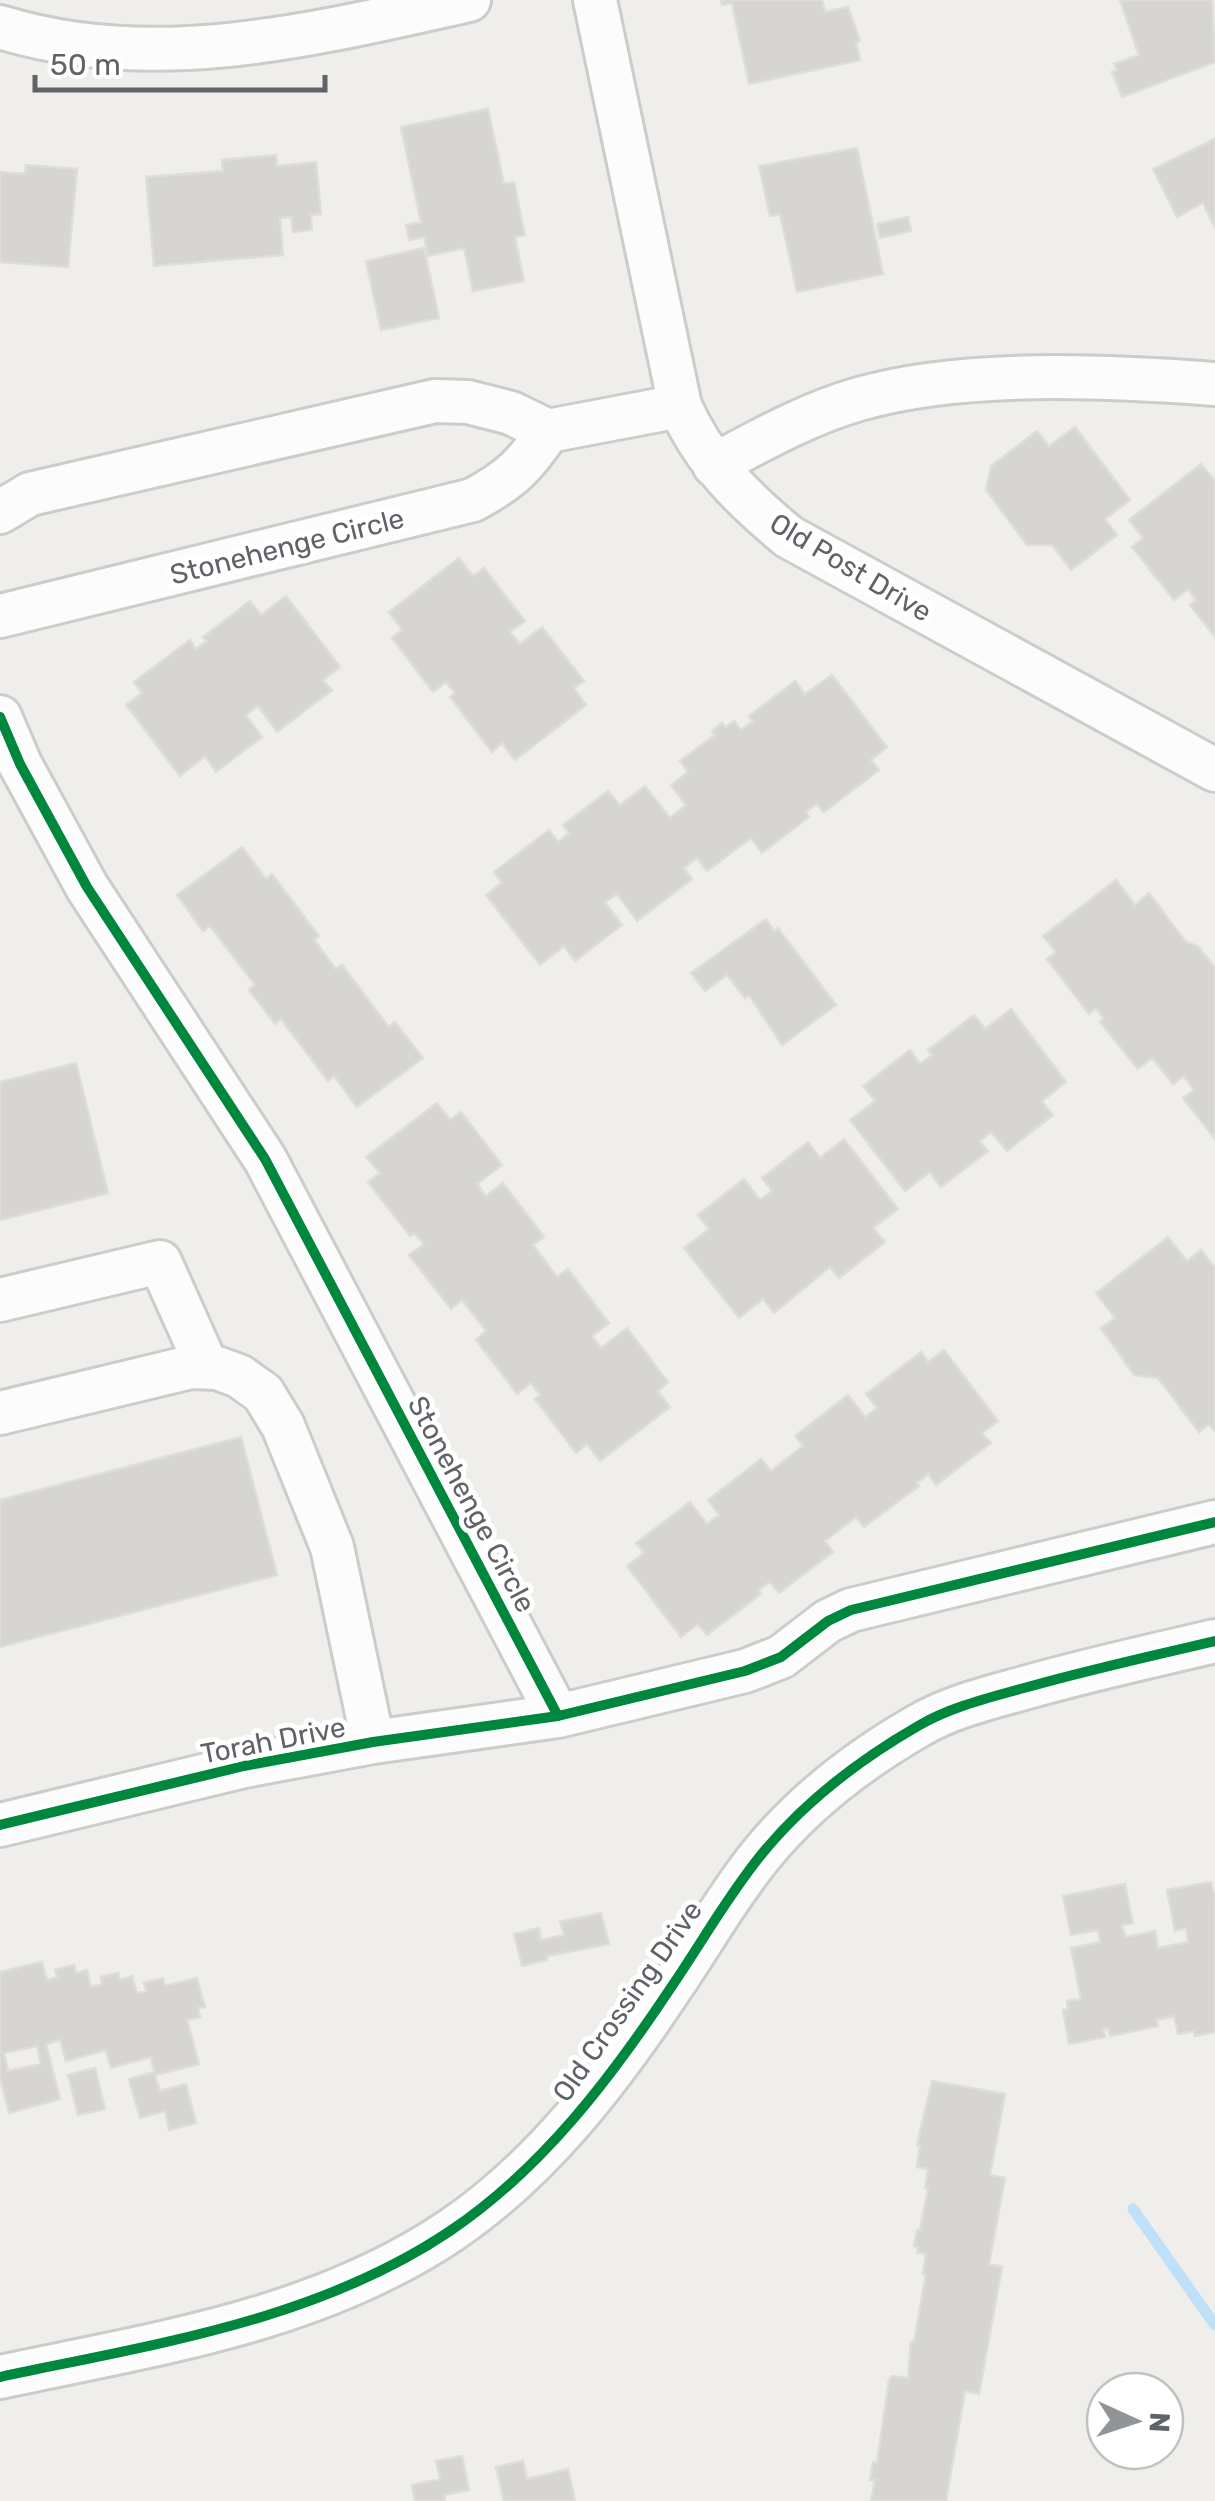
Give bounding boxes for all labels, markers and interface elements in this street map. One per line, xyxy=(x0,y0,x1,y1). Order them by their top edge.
scale bar xyxy=(35,30,325,92)
text: 50 m xyxy=(50,47,121,83)
street label: Stonehenge Circle xyxy=(167,501,407,591)
street label: Old Post Drive xyxy=(764,506,937,629)
street label: Stonehenge Circle xyxy=(401,1391,542,1618)
street label: Torah Drive xyxy=(198,1710,348,1771)
street label: Old Crossing Drive xyxy=(546,1894,709,2108)
north arrow xyxy=(1085,2371,1185,2471)
text: N xyxy=(1142,2411,1176,2433)

